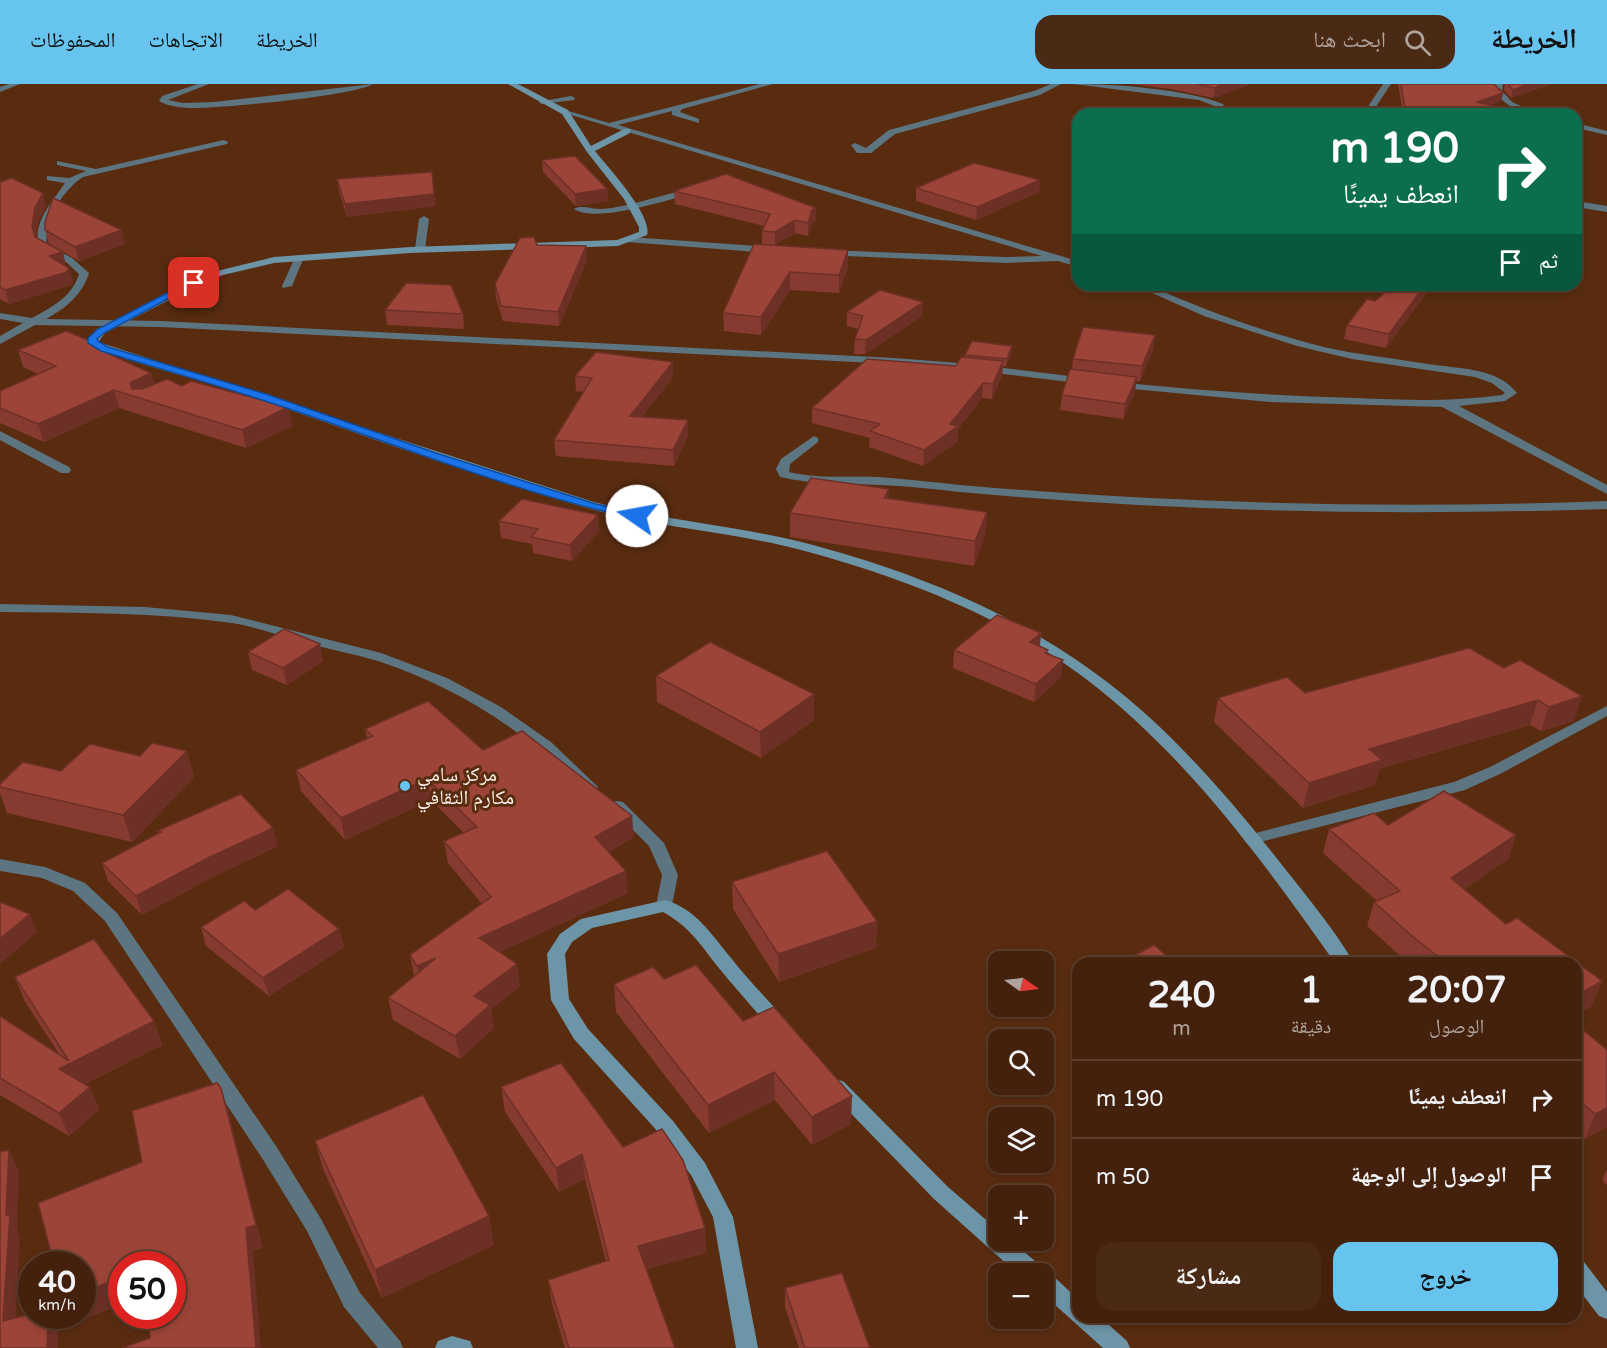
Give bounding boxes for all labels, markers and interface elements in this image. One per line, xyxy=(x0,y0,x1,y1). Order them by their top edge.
search box xyxy=(1035,15,1455,69)
text: الخريطة xyxy=(1491,22,1577,56)
icon: search xyxy=(1401,26,1434,59)
text: ابحث هنا xyxy=(1313,27,1386,53)
text: المحفوظات xyxy=(30,28,115,53)
text: الاتجاهات xyxy=(148,28,223,53)
text: الخريطة xyxy=(256,28,318,53)
text: 190 m xyxy=(1330,123,1459,174)
icon: right xyxy=(1480,132,1558,210)
text: انعطف يمينًا xyxy=(1343,178,1459,211)
icon: arrive xyxy=(1494,246,1527,279)
text: ثم xyxy=(1539,248,1558,274)
pin xyxy=(168,257,219,308)
icon: arrive xyxy=(177,266,210,299)
position arrow xyxy=(605,484,669,548)
place label: مركز سامي مكارم الثقافي xyxy=(417,763,514,813)
marker: مركز سامي مكارم الثقافي xyxy=(398,779,412,793)
north arrow xyxy=(988,951,1054,1017)
map controls xyxy=(988,951,1054,1329)
text: 1 xyxy=(1300,969,1322,1012)
text: 20:07 xyxy=(1407,969,1507,1012)
text: 240 xyxy=(1147,974,1215,1017)
text: دقيقة xyxy=(1291,1015,1331,1039)
text: الوصول xyxy=(1429,1015,1484,1039)
text: m xyxy=(1172,1017,1191,1041)
button: search xyxy=(988,1029,1054,1095)
icon: right xyxy=(1525,1083,1558,1116)
text: انعطف يمينًا xyxy=(1408,1084,1507,1110)
text: 190 m xyxy=(1096,1086,1163,1112)
button: layers xyxy=(988,1107,1054,1173)
icon: arrive xyxy=(1525,1161,1558,1194)
text: الوصول إلى الوجهة xyxy=(1351,1162,1507,1188)
text: 50 m xyxy=(1096,1164,1150,1190)
button: + xyxy=(988,1185,1054,1251)
button: مشاركة xyxy=(1096,1242,1321,1311)
button: خروج xyxy=(1333,1242,1558,1311)
speed limit sign: 50 xyxy=(108,1251,186,1329)
button: − xyxy=(988,1263,1054,1329)
text: 40 xyxy=(38,1264,76,1301)
text: km/h xyxy=(38,1296,76,1314)

